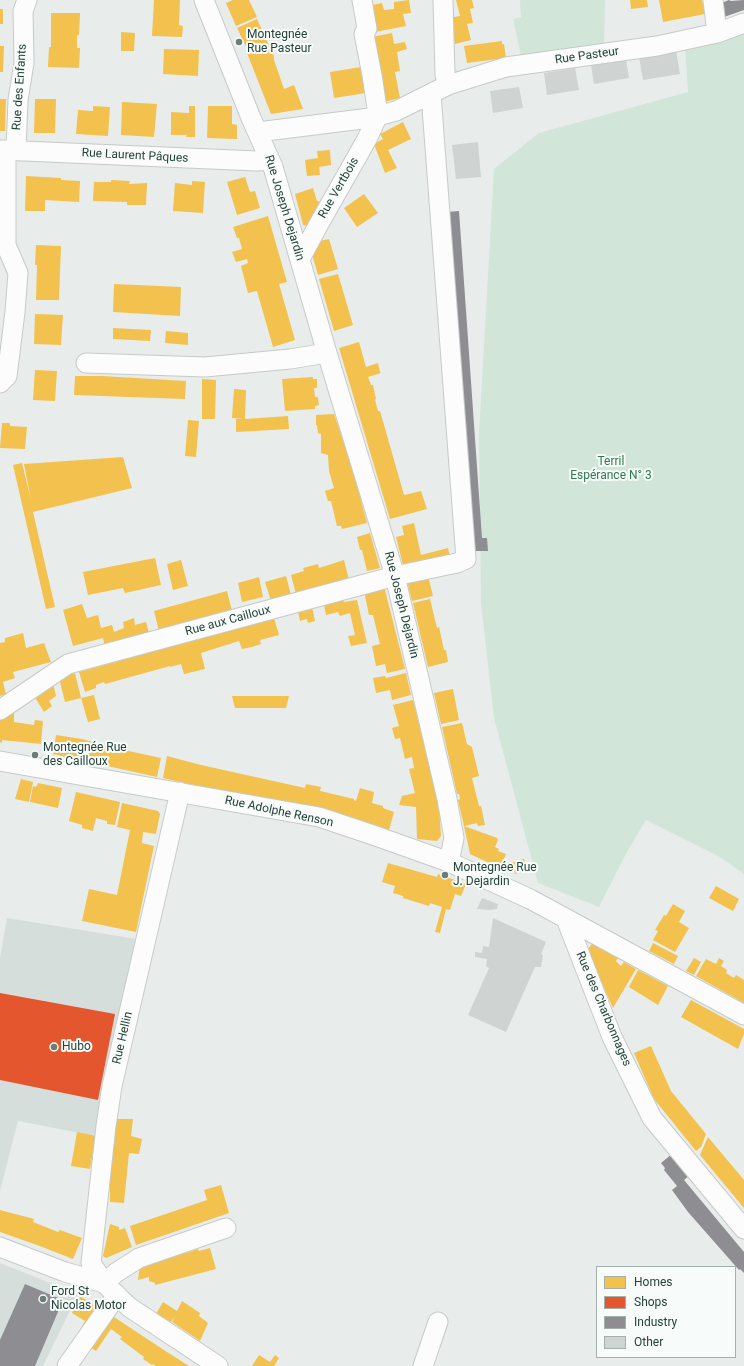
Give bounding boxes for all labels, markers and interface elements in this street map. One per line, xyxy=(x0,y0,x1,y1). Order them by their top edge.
place label: Montegnée Rue Pasteur xyxy=(247,28,312,56)
marker: Montegnée Rue Pasteur xyxy=(234,37,244,47)
street label: Rue des Enfants xyxy=(10,43,30,131)
street label: Rue Pasteur xyxy=(554,44,620,68)
street label: Rue Laurent Pâques xyxy=(81,146,189,166)
street label: Rue Joseph Dejardin xyxy=(261,153,307,263)
street label: Rue Vertbois xyxy=(316,155,362,221)
park label: Terril Espérance N° 3 xyxy=(570,455,652,483)
street label: Rue Joseph Dejardin xyxy=(381,550,421,660)
street label: Rue aux Cailloux xyxy=(184,603,272,639)
place label: Montegnée Rue des Cailloux xyxy=(43,741,127,769)
marker: Montegnée Rue des Cailloux xyxy=(30,750,40,760)
street label: Rue Adolphe Renson xyxy=(223,793,335,831)
place label: Montegnée Rue J. Dejardin xyxy=(453,861,537,889)
marker: Montegnée Rue J. Dejardin xyxy=(440,870,450,880)
street label: Rue des Charbonnages xyxy=(572,949,634,1069)
street label: Rue Hellin xyxy=(110,1010,136,1066)
place label: Hubo xyxy=(62,1040,91,1054)
marker: Hubo xyxy=(49,1042,59,1052)
legend xyxy=(596,1266,736,1358)
text: Homes xyxy=(634,1275,672,1289)
place label: Ford St Nicolas Motor xyxy=(51,1285,126,1313)
marker: Ford St Nicolas Motor xyxy=(38,1294,48,1304)
text: Shops xyxy=(634,1295,668,1309)
text: Industry xyxy=(634,1315,677,1329)
text: Other xyxy=(634,1335,663,1349)

